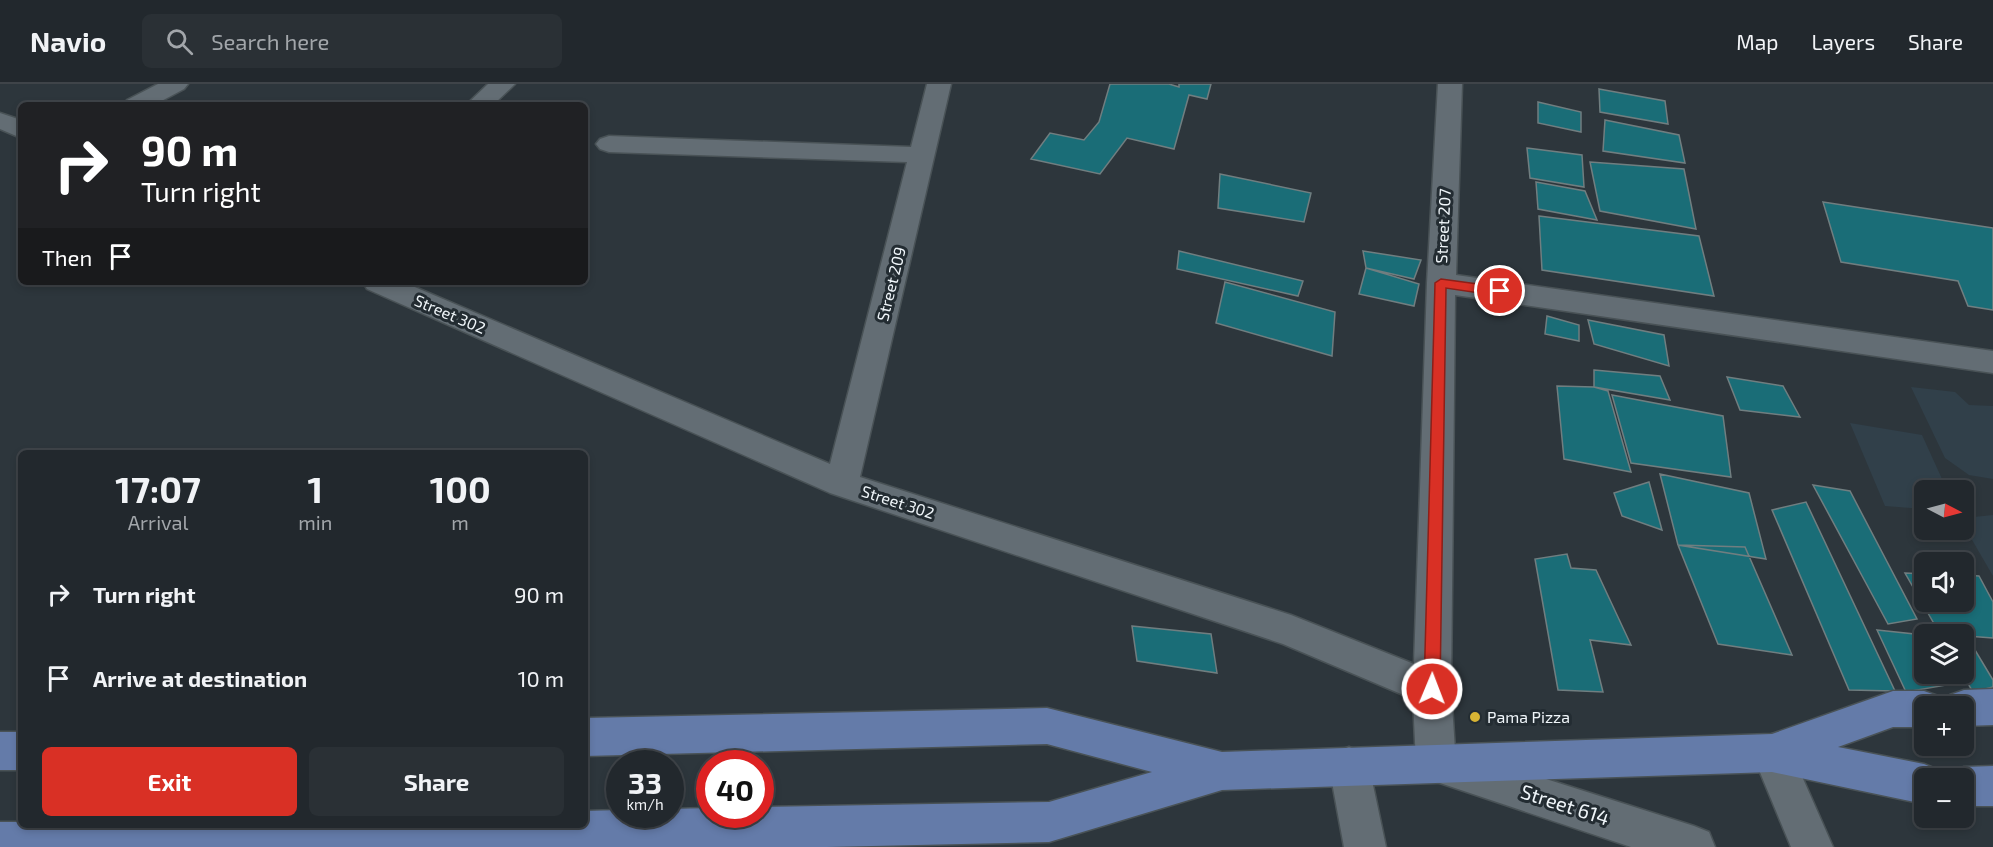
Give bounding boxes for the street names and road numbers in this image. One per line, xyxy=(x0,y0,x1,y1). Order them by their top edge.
street label: Street 207 xyxy=(1431,188,1454,264)
street label: Street 209 xyxy=(872,245,909,323)
street label: Street 302 xyxy=(412,290,489,337)
street label: Street 302 xyxy=(859,481,937,522)
street label: Street 614 xyxy=(1518,778,1613,830)

